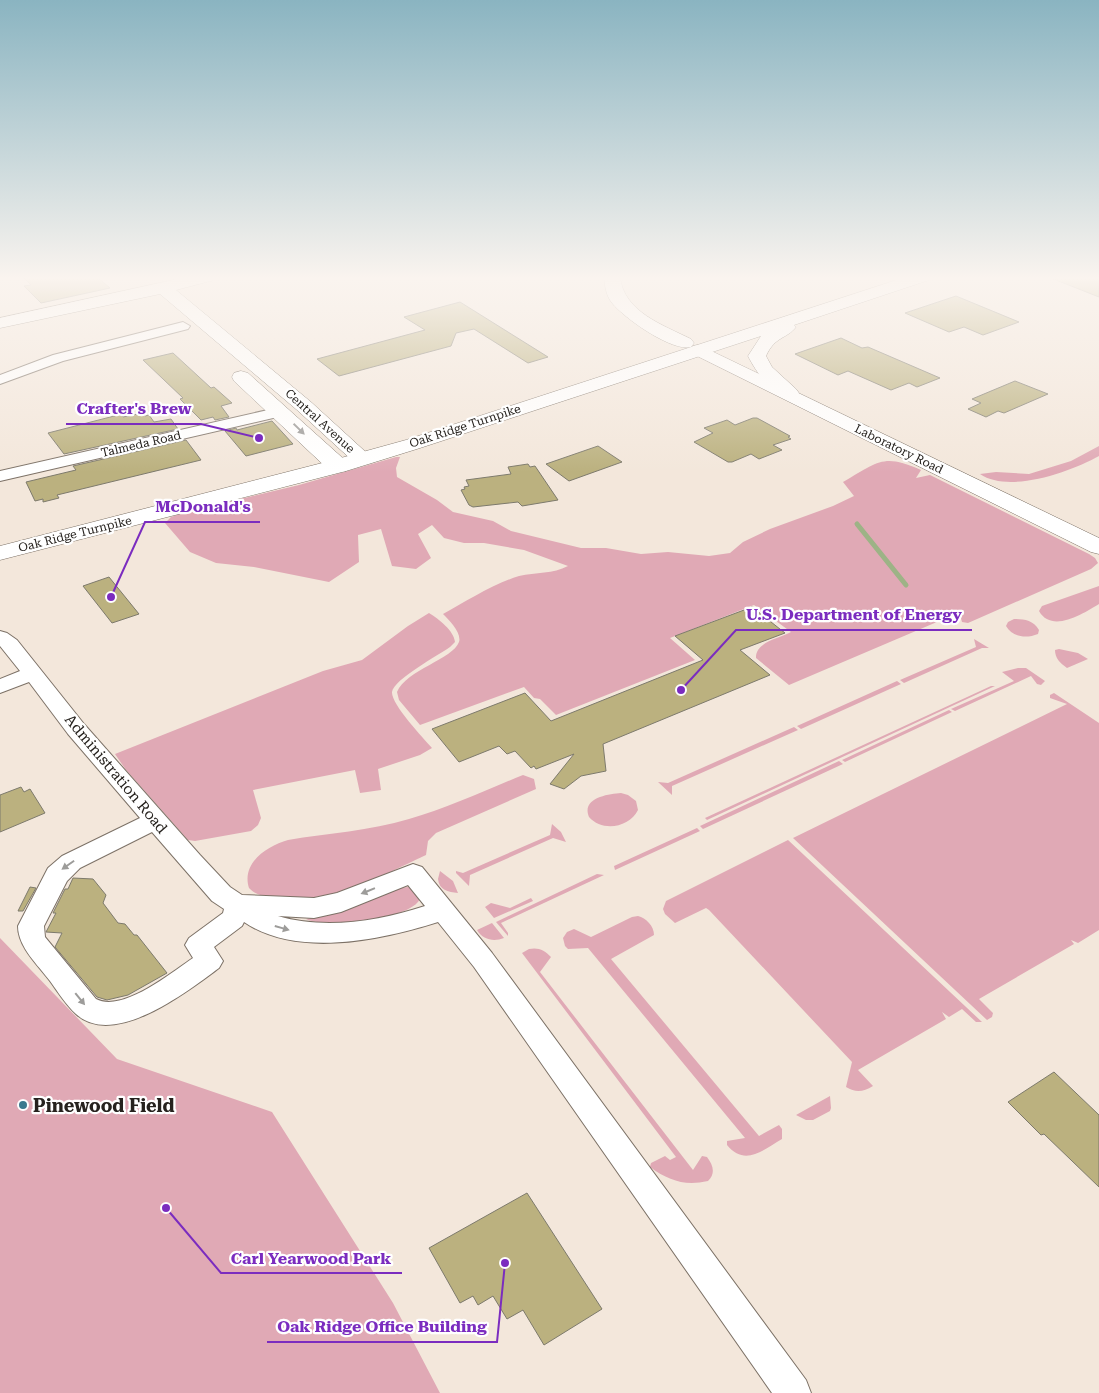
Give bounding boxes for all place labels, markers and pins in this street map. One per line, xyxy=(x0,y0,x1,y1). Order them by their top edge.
callout: Crafter's Brew xyxy=(66,393,201,424)
callout: McDonald's xyxy=(145,491,260,522)
callout: U.S. Department of Energy xyxy=(736,599,972,630)
place label: Pinewood Field xyxy=(33,1095,175,1116)
marker: Pinewood Field xyxy=(17,1099,29,1111)
callout: Carl Yearwood Park xyxy=(221,1242,402,1273)
callout: Oak Ridge Office Building xyxy=(267,1311,497,1342)

